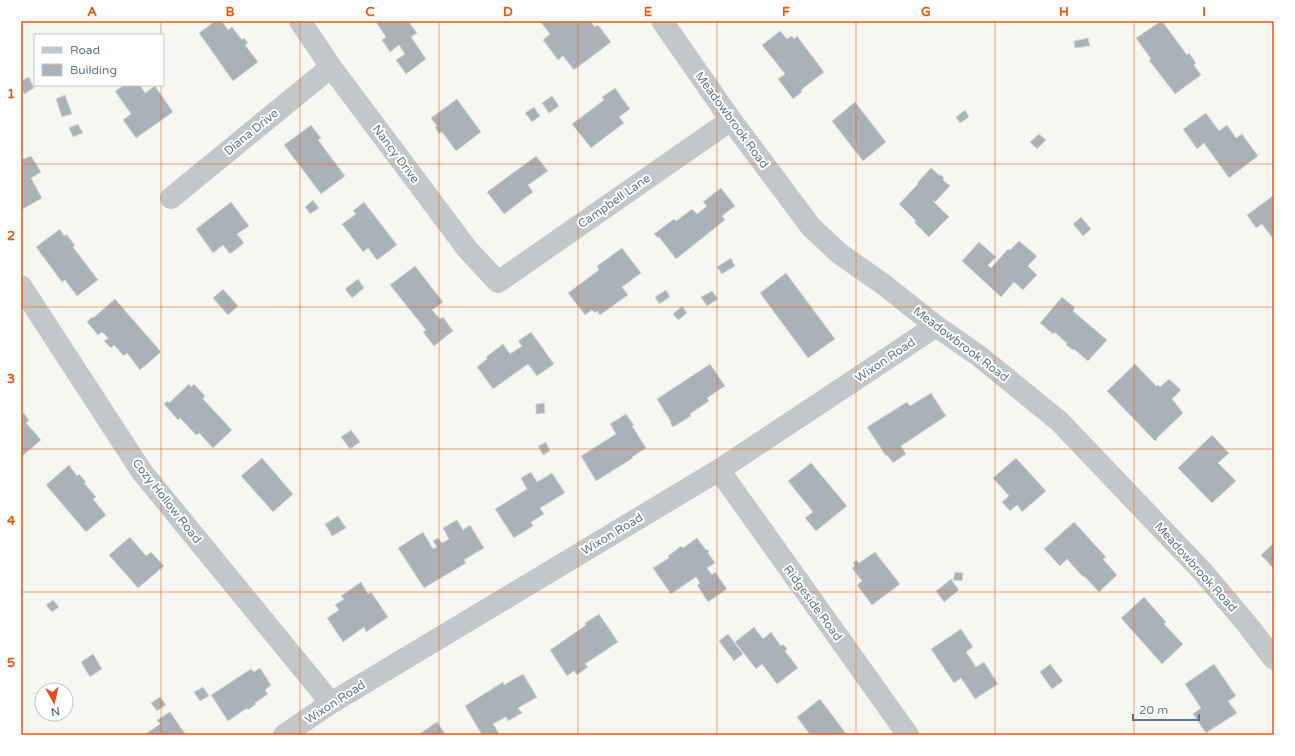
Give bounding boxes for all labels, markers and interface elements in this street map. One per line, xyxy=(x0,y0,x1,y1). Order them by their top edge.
text: A xyxy=(87,4,97,20)
text: B xyxy=(225,4,235,20)
text: C xyxy=(365,4,375,20)
text: D xyxy=(503,4,513,20)
text: E xyxy=(644,4,652,20)
text: F xyxy=(782,4,790,20)
text: G xyxy=(921,4,931,20)
text: H xyxy=(1059,4,1069,20)
text: I xyxy=(1202,4,1206,20)
legend xyxy=(34,34,164,86)
text: Road xyxy=(70,43,100,57)
text: Building xyxy=(70,63,117,77)
street label: Meadowbrook Road xyxy=(692,69,772,171)
text: 1 xyxy=(7,86,15,102)
street label: Diana Drive xyxy=(221,106,281,158)
street label: Nancy Drive xyxy=(370,122,423,186)
street label: Campbell Lane xyxy=(575,171,653,231)
text: 2 xyxy=(7,228,15,244)
street label: Meadowbrook Road xyxy=(911,304,1011,384)
street label: Wixon Road xyxy=(852,335,918,385)
text: 3 xyxy=(7,371,15,387)
street label: Cozy Hollow Road xyxy=(130,456,204,546)
street label: Wixon Road xyxy=(579,510,645,558)
text: 4 xyxy=(7,513,16,529)
street label: Meadowbrook Road xyxy=(1152,519,1240,615)
street label: Ridgeside Road xyxy=(781,563,845,643)
text: 5 xyxy=(7,655,15,671)
street label: Wixon Road xyxy=(302,677,368,727)
north arrow xyxy=(34,682,74,722)
scale bar xyxy=(1133,696,1199,722)
text: 20 m xyxy=(1139,703,1168,717)
text: N xyxy=(50,704,61,718)

